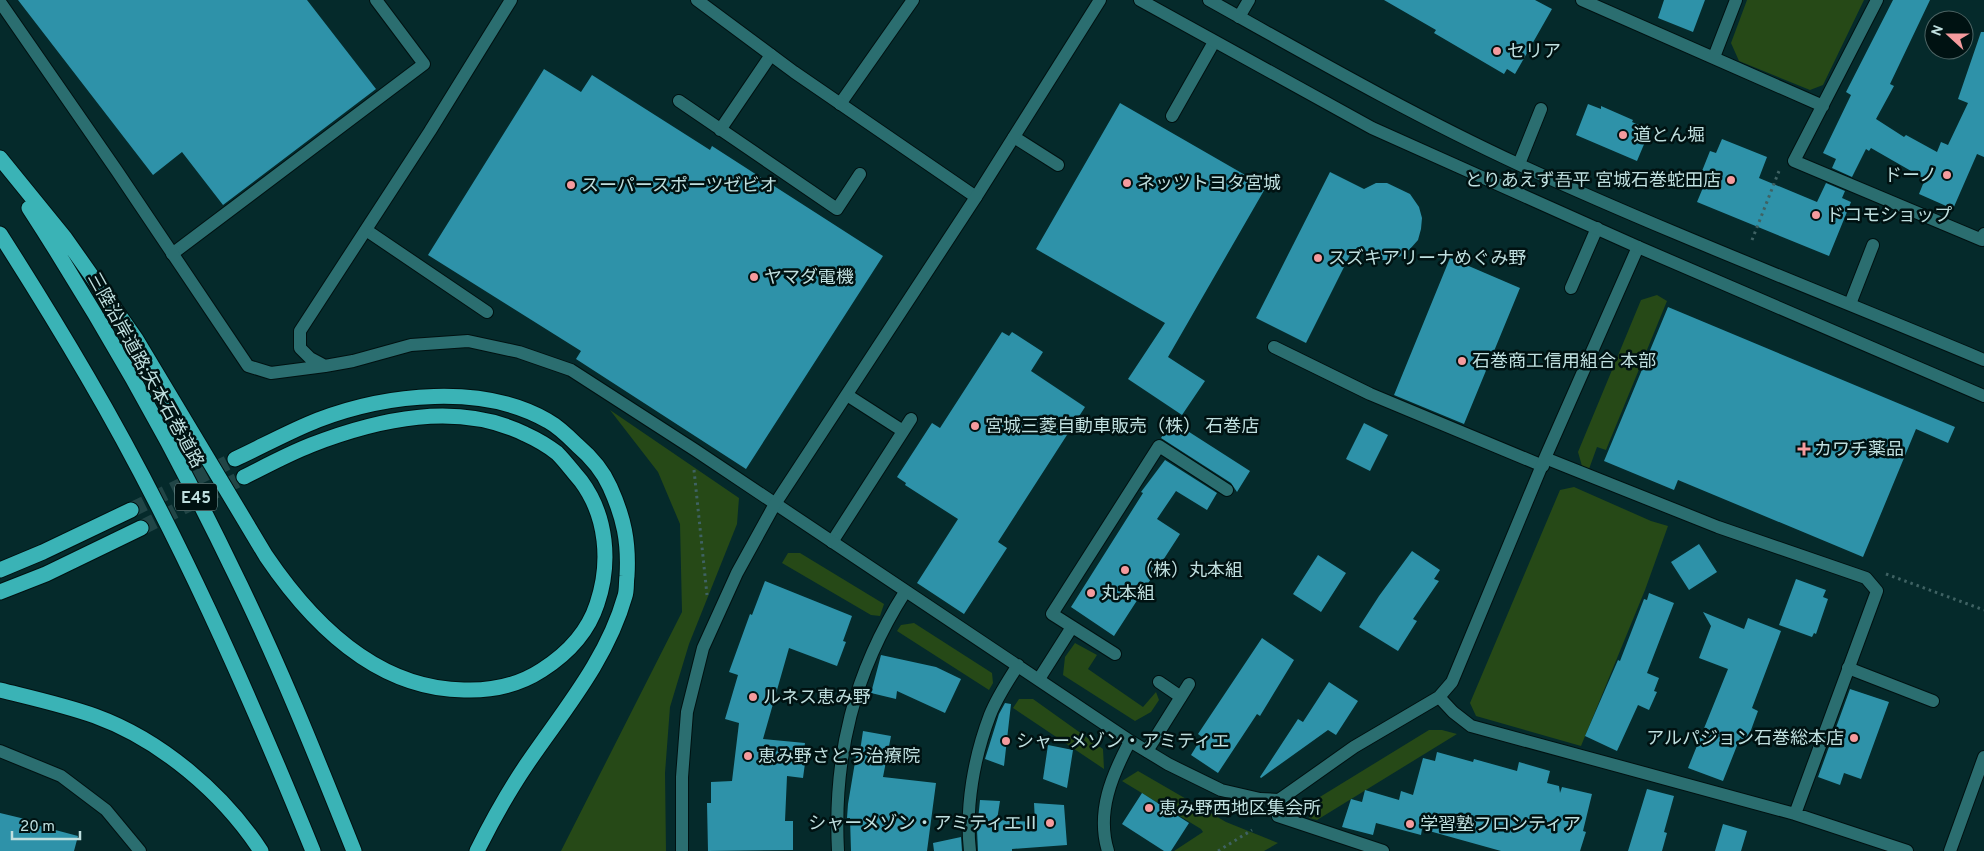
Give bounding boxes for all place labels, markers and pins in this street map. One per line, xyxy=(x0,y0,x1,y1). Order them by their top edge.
place label: セリア xyxy=(1507,41,1561,64)
marker: セリア xyxy=(1491,45,1503,57)
place label: 道とん堀 xyxy=(1633,125,1705,148)
marker: 道とん堀 xyxy=(1617,129,1629,141)
place label: ドーノ xyxy=(1884,165,1937,188)
marker: ドーノ xyxy=(1941,169,1953,181)
place label: とりあえず吾平 宮城石巻蛇田店 xyxy=(1465,170,1721,193)
place label: ネッツトヨタ宮城 xyxy=(1137,173,1281,196)
marker: とりあえず吾平 宮城石巻蛇田店 xyxy=(1725,174,1737,186)
place label: スーパースポーツゼビオ xyxy=(581,175,778,198)
marker: ネッツトヨタ宮城 xyxy=(1121,177,1133,189)
marker: スーパースポーツゼビオ xyxy=(565,179,577,191)
place label: ドコモショップ xyxy=(1826,205,1952,228)
marker: ドコモショップ xyxy=(1810,209,1822,221)
place label: スズキアリーナめぐみ野 xyxy=(1328,248,1527,271)
marker: スズキアリーナめぐみ野 xyxy=(1312,252,1324,264)
place label: ヤマダ電機 xyxy=(764,267,854,290)
marker: ヤマダ電機 xyxy=(748,271,760,283)
place label: 石巻商工信用組合 本部 xyxy=(1472,351,1656,374)
marker: 石巻商工信用組合 本部 xyxy=(1456,355,1468,367)
place label: 宮城三菱自動車販売（株） 石巻店 xyxy=(985,416,1259,439)
marker: 宮城三菱自動車販売（株） 石巻店 xyxy=(969,420,981,432)
place label: カワチ薬品 xyxy=(1814,439,1904,462)
marker: カワチ薬品 xyxy=(1798,443,1810,455)
place label: （株）丸本組 xyxy=(1135,560,1243,583)
marker: （株）丸本組 xyxy=(1119,564,1131,576)
place label: 丸本組 xyxy=(1101,583,1155,606)
marker: 丸本組 xyxy=(1085,587,1097,599)
place label: ルネス恵み野 xyxy=(763,687,871,710)
marker: ルネス恵み野 xyxy=(747,691,759,703)
place label: アルパジョン石巻総本店 xyxy=(1646,728,1844,751)
place label: シャーメゾン・アミティエ xyxy=(1016,731,1230,754)
marker: アルパジョン石巻総本店 xyxy=(1848,732,1860,744)
marker: シャーメゾン・アミティエ xyxy=(1000,735,1012,747)
place label: 恵み野さとう治療院 xyxy=(758,746,920,769)
marker: 恵み野さとう治療院 xyxy=(742,750,754,762)
place label: 恵み野西地区集会所 xyxy=(1159,798,1321,821)
marker: 恵み野西地区集会所 xyxy=(1143,802,1155,814)
place label: シャーメゾン・アミティエⅡ xyxy=(808,813,1040,836)
place label: 学習塾フロンティア xyxy=(1420,814,1581,837)
marker: シャーメゾン・アミティエⅡ xyxy=(1044,817,1056,829)
marker: 学習塾フロンティア xyxy=(1404,818,1416,830)

